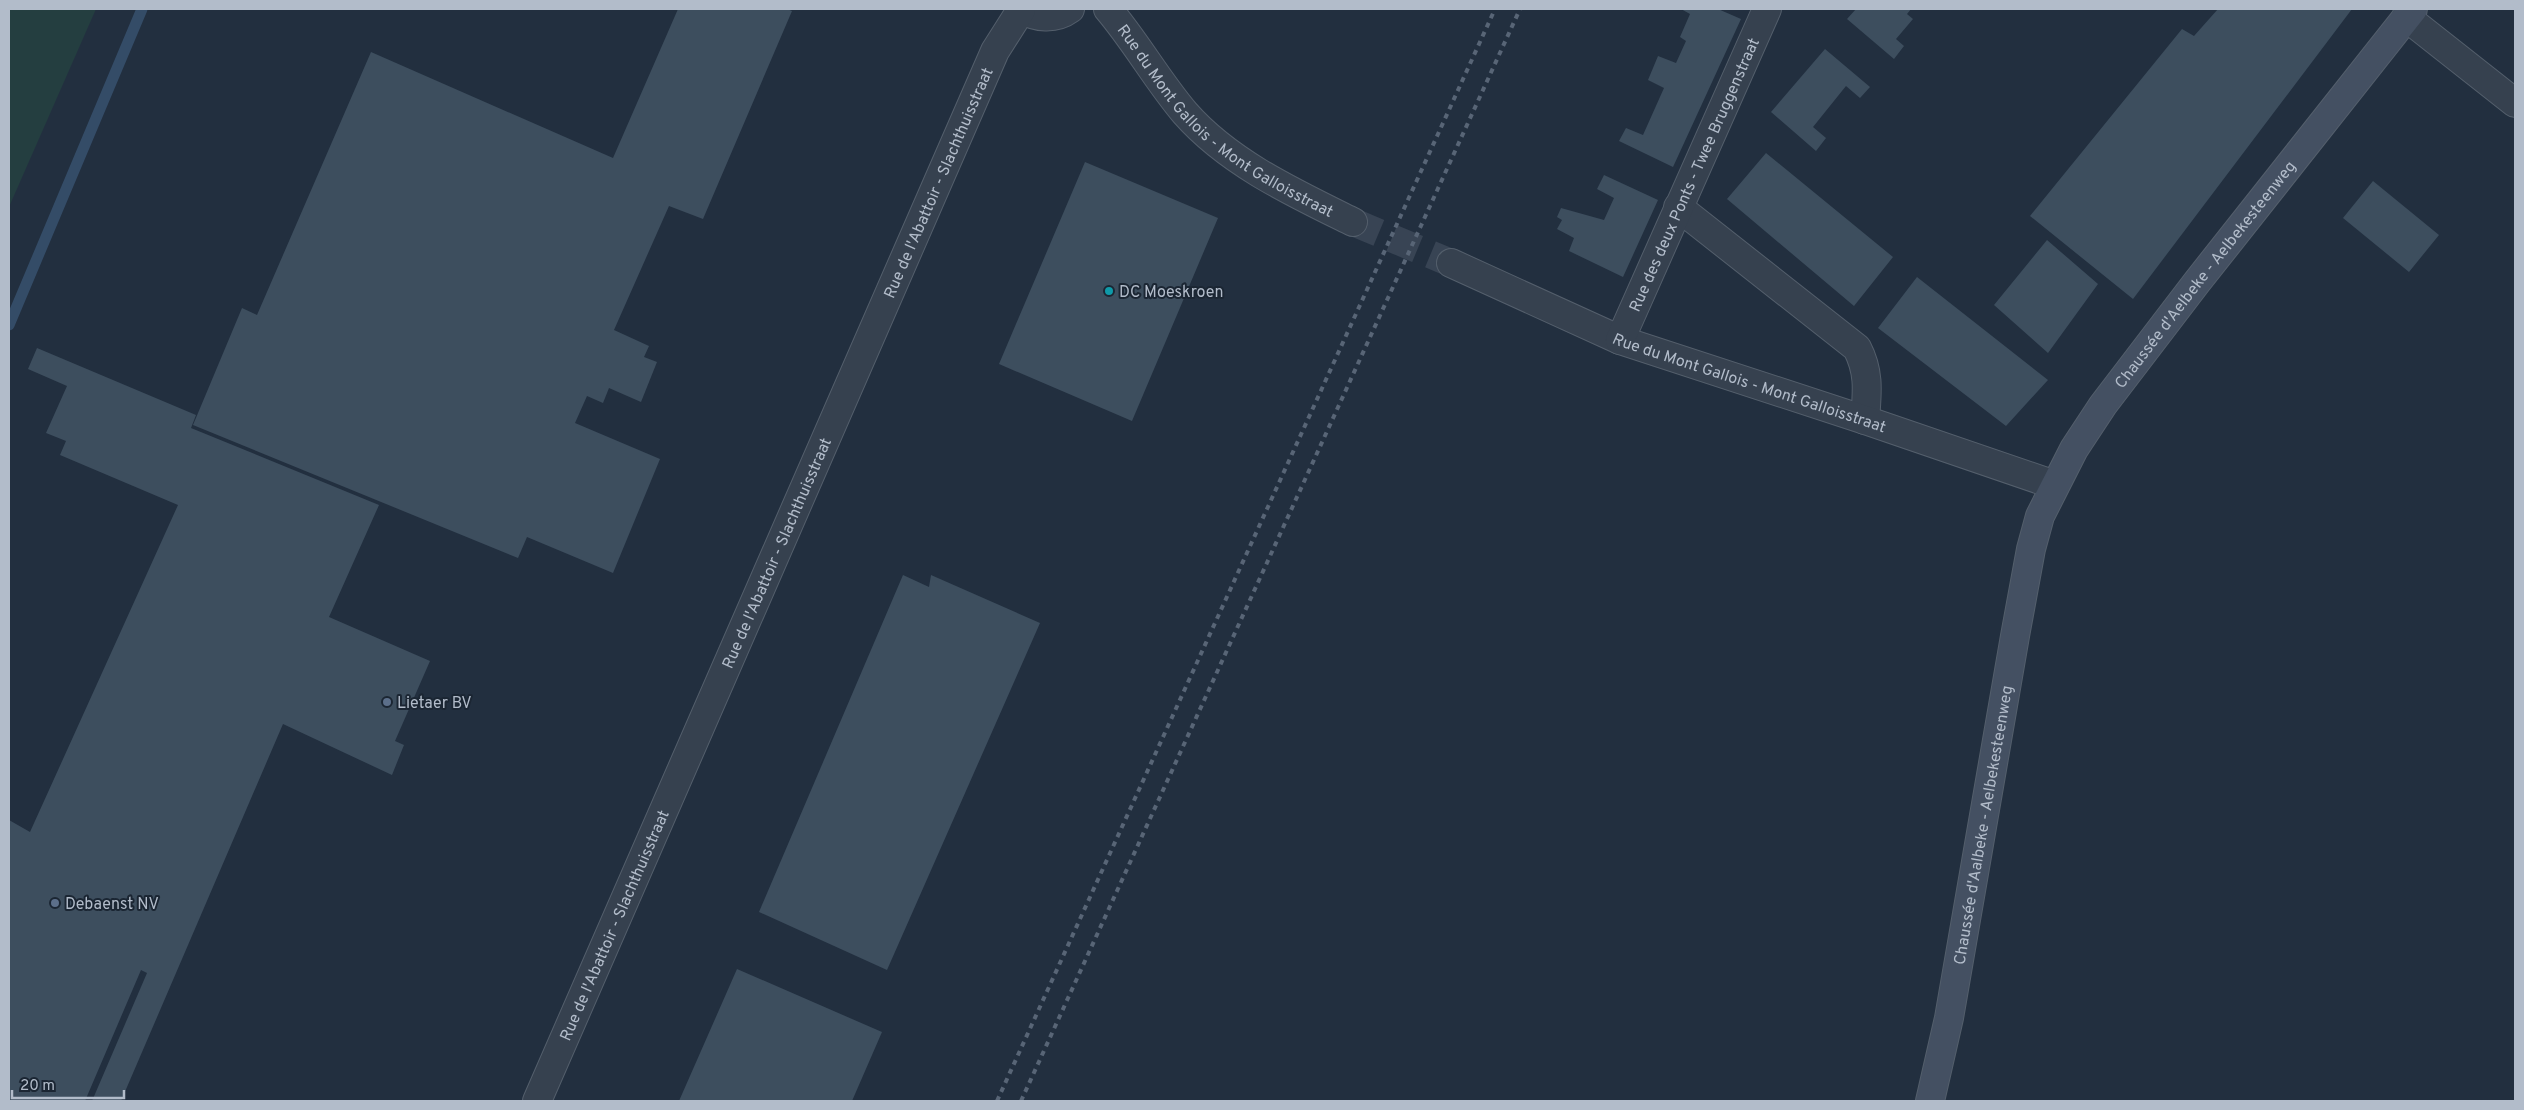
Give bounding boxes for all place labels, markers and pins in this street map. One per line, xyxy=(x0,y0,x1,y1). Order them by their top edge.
place label: DC Moeskroen xyxy=(1119,283,1223,303)
marker: DC Moeskroen xyxy=(1103,285,1115,297)
place label: Lietaer BV xyxy=(397,694,472,714)
marker: Lietaer BV xyxy=(381,696,393,708)
place label: Debaenst NV xyxy=(65,895,159,915)
marker: Debaenst NV xyxy=(49,897,61,909)

